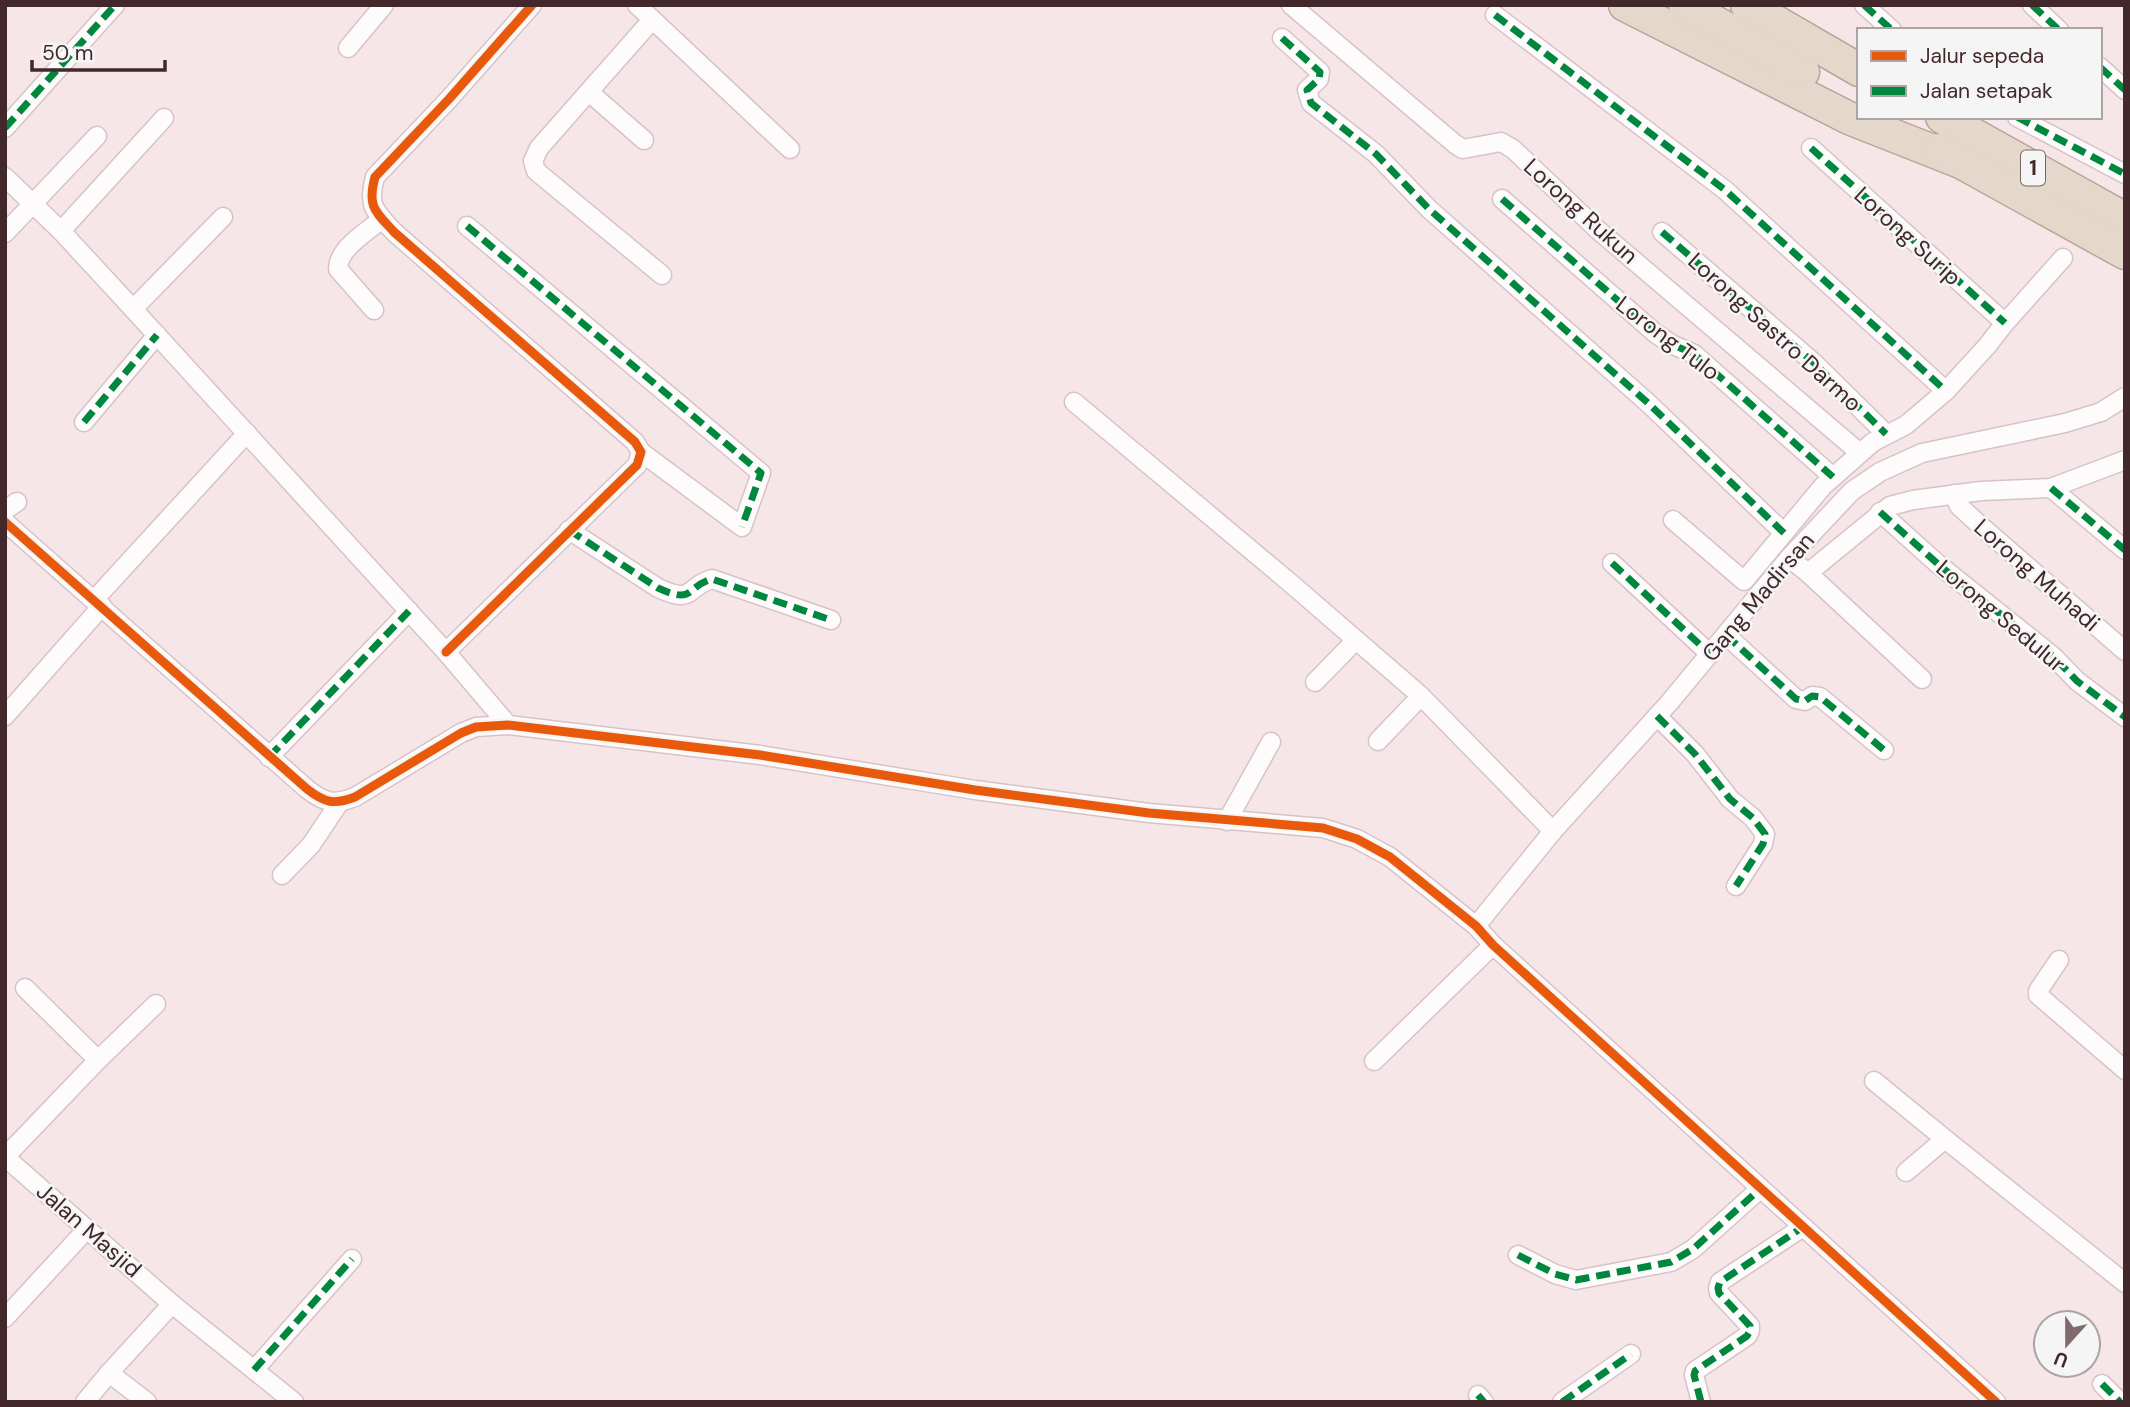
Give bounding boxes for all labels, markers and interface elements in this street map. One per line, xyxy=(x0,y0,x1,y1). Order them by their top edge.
scale bar xyxy=(32,28,164,72)
legend xyxy=(1857,28,2102,119)
text: 50 m xyxy=(42,39,93,67)
text: Jalur sepeda xyxy=(1920,42,2044,70)
text: Jalan setapak xyxy=(1920,77,2053,105)
road number: 1 xyxy=(2021,150,2045,186)
street label: Lorong Rukun xyxy=(1517,152,1645,270)
street label: Lorong Surip xyxy=(1848,180,1968,292)
street label: Lorong Sastro Darmo xyxy=(1682,246,1868,418)
street label: Lorong Tulo xyxy=(1610,289,1726,387)
street label: Lorong Muhadi xyxy=(1968,512,2106,638)
street label: Gang Madirsan xyxy=(1695,526,1821,668)
street label: Lorong Sedulur xyxy=(1930,553,2072,679)
street label: Jalan Masjid xyxy=(30,1176,148,1284)
north arrow xyxy=(2032,1309,2102,1379)
text: U xyxy=(2051,1345,2072,1373)

